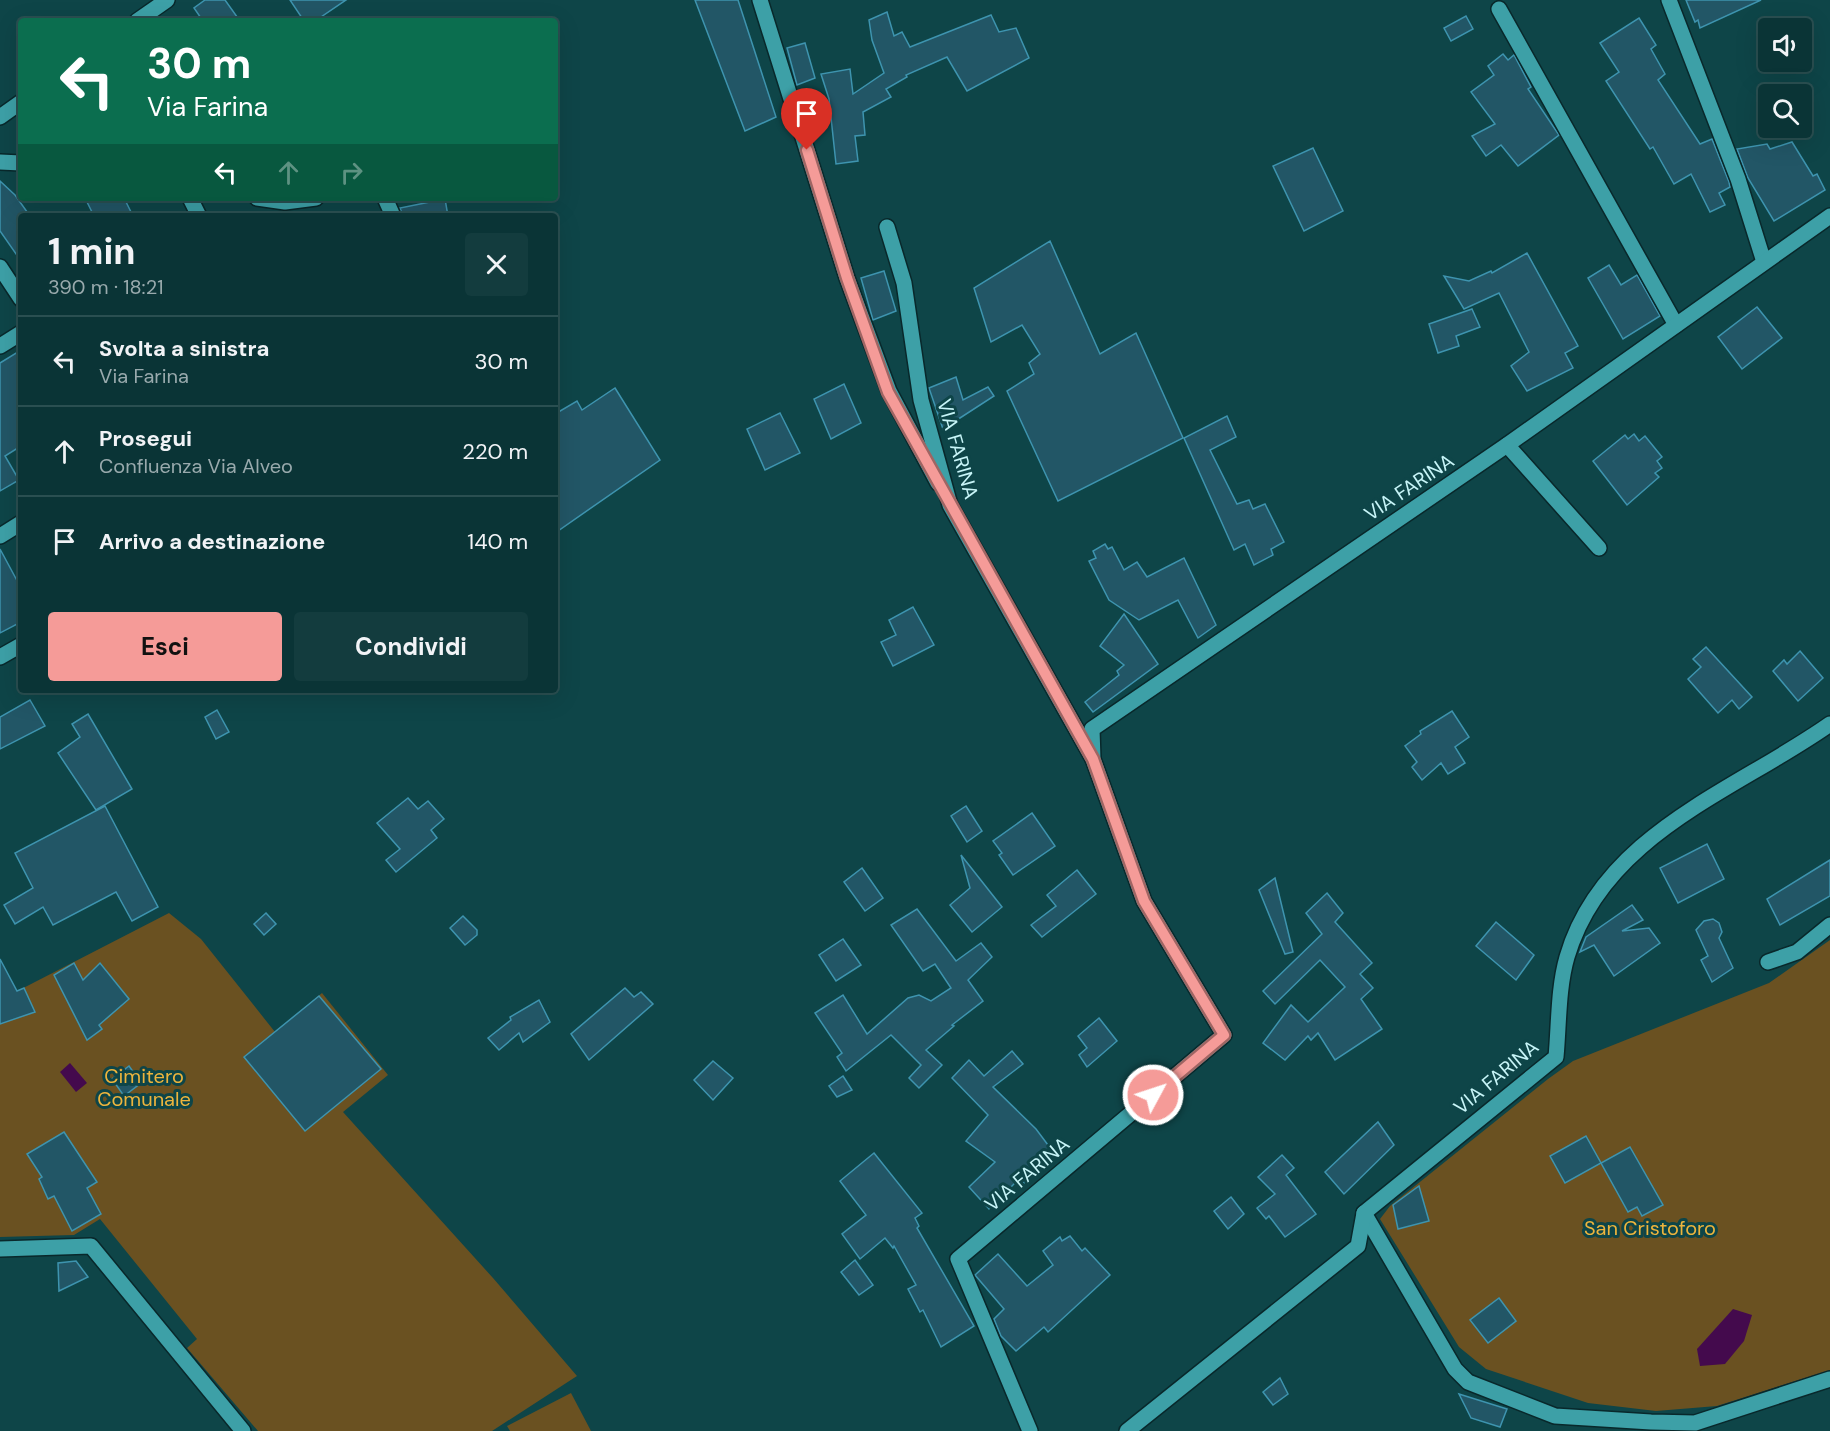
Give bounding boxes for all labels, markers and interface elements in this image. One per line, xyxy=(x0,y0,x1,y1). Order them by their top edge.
map controls xyxy=(1758,18,1812,138)
button: sound xyxy=(1758,18,1812,72)
text: 30 m xyxy=(147,36,251,91)
icon: left xyxy=(48,42,126,120)
button: search xyxy=(1758,84,1812,138)
pin xyxy=(781,88,832,150)
text: Via Farina xyxy=(147,89,268,124)
icon: arrive xyxy=(790,97,823,130)
icon: left xyxy=(209,156,242,189)
icon: ahead xyxy=(272,156,305,189)
icon: right xyxy=(335,156,368,189)
text: 1 min xyxy=(48,228,136,275)
button: close xyxy=(465,233,528,296)
text: 390 m · 18:21 xyxy=(48,274,163,300)
text: Svolta a sinistra xyxy=(99,334,269,363)
icon: left xyxy=(48,345,81,378)
text: 30 m xyxy=(474,347,528,376)
text: Via Farina xyxy=(99,363,189,389)
street label: VIA FARINA xyxy=(931,396,985,502)
text: Prosegui xyxy=(99,424,192,453)
icon: ahead xyxy=(48,435,81,468)
text: 220 m xyxy=(462,437,528,466)
street label: VIA FARINA xyxy=(1359,447,1459,527)
text: Confluenza Via Alveo xyxy=(99,453,293,479)
icon: arrive xyxy=(48,525,81,558)
text: Arrivo a destinazione xyxy=(99,527,325,556)
text: 140 m xyxy=(467,527,528,556)
button: Esci xyxy=(48,612,282,681)
button: Condividi xyxy=(294,612,528,681)
street label: VIA FARINA xyxy=(1448,1034,1544,1120)
park label: Cimitero Comunale xyxy=(97,1063,191,1112)
position arrow xyxy=(1121,1063,1185,1127)
street label: VIA FARINA xyxy=(979,1131,1075,1217)
park label: San Cristoforo xyxy=(1584,1215,1716,1241)

